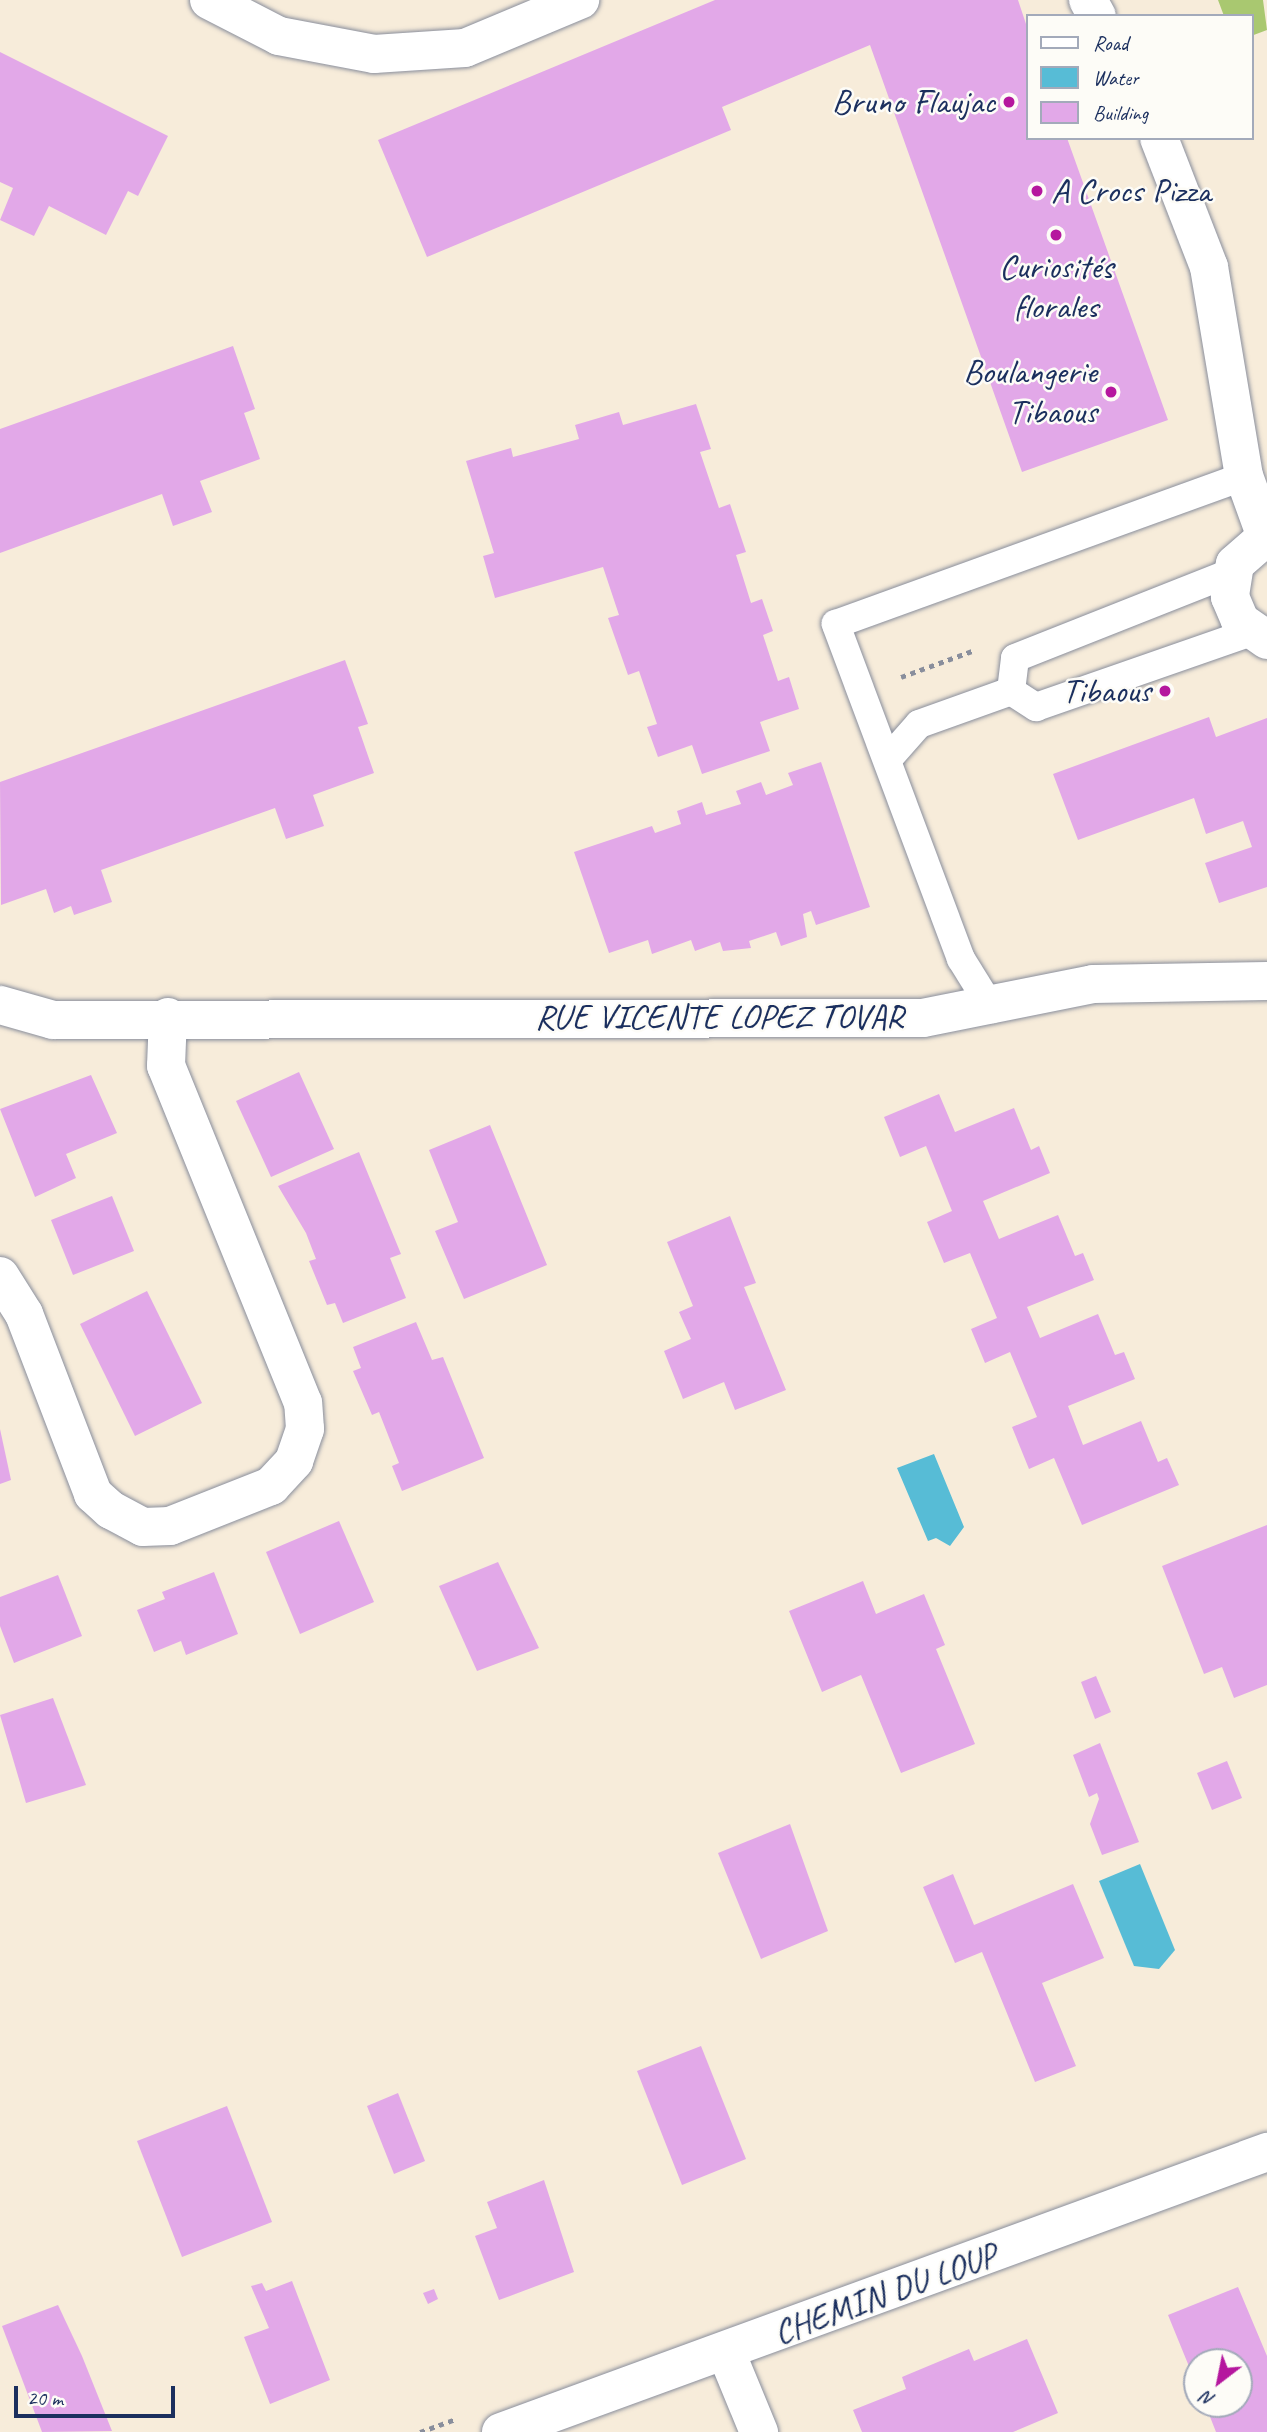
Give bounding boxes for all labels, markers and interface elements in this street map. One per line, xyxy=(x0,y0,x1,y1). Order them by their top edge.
legend xyxy=(1026,14,1253,140)
text: Road xyxy=(1093,30,1128,56)
text: Water xyxy=(1093,65,1139,91)
place label: Bruno Flaujac xyxy=(829,81,995,123)
marker: Bruno Flaujac xyxy=(1001,94,1017,110)
text: Building xyxy=(1093,100,1148,126)
place label: A Crocs Pizza xyxy=(1051,170,1210,212)
marker: A Crocs Pizza xyxy=(1029,183,1045,199)
marker: Curiosités florales xyxy=(1048,227,1064,243)
place label: Curiosités florales xyxy=(999,246,1113,328)
place label: Boulangerie Tibaous xyxy=(963,351,1097,433)
marker: Boulangerie Tibaous xyxy=(1103,384,1119,400)
place label: Tibaous xyxy=(1062,670,1151,712)
marker: Tibaous xyxy=(1157,683,1173,699)
street label: RUE VICENTE LOPEZ TOVAR xyxy=(535,996,903,1038)
street label: CHEMIN DU LOUP xyxy=(768,2234,1002,2354)
north arrow xyxy=(1183,2348,1253,2418)
scale bar xyxy=(18,2372,178,2416)
text: 20 m xyxy=(27,2385,63,2411)
text: N xyxy=(1197,2386,1219,2412)

